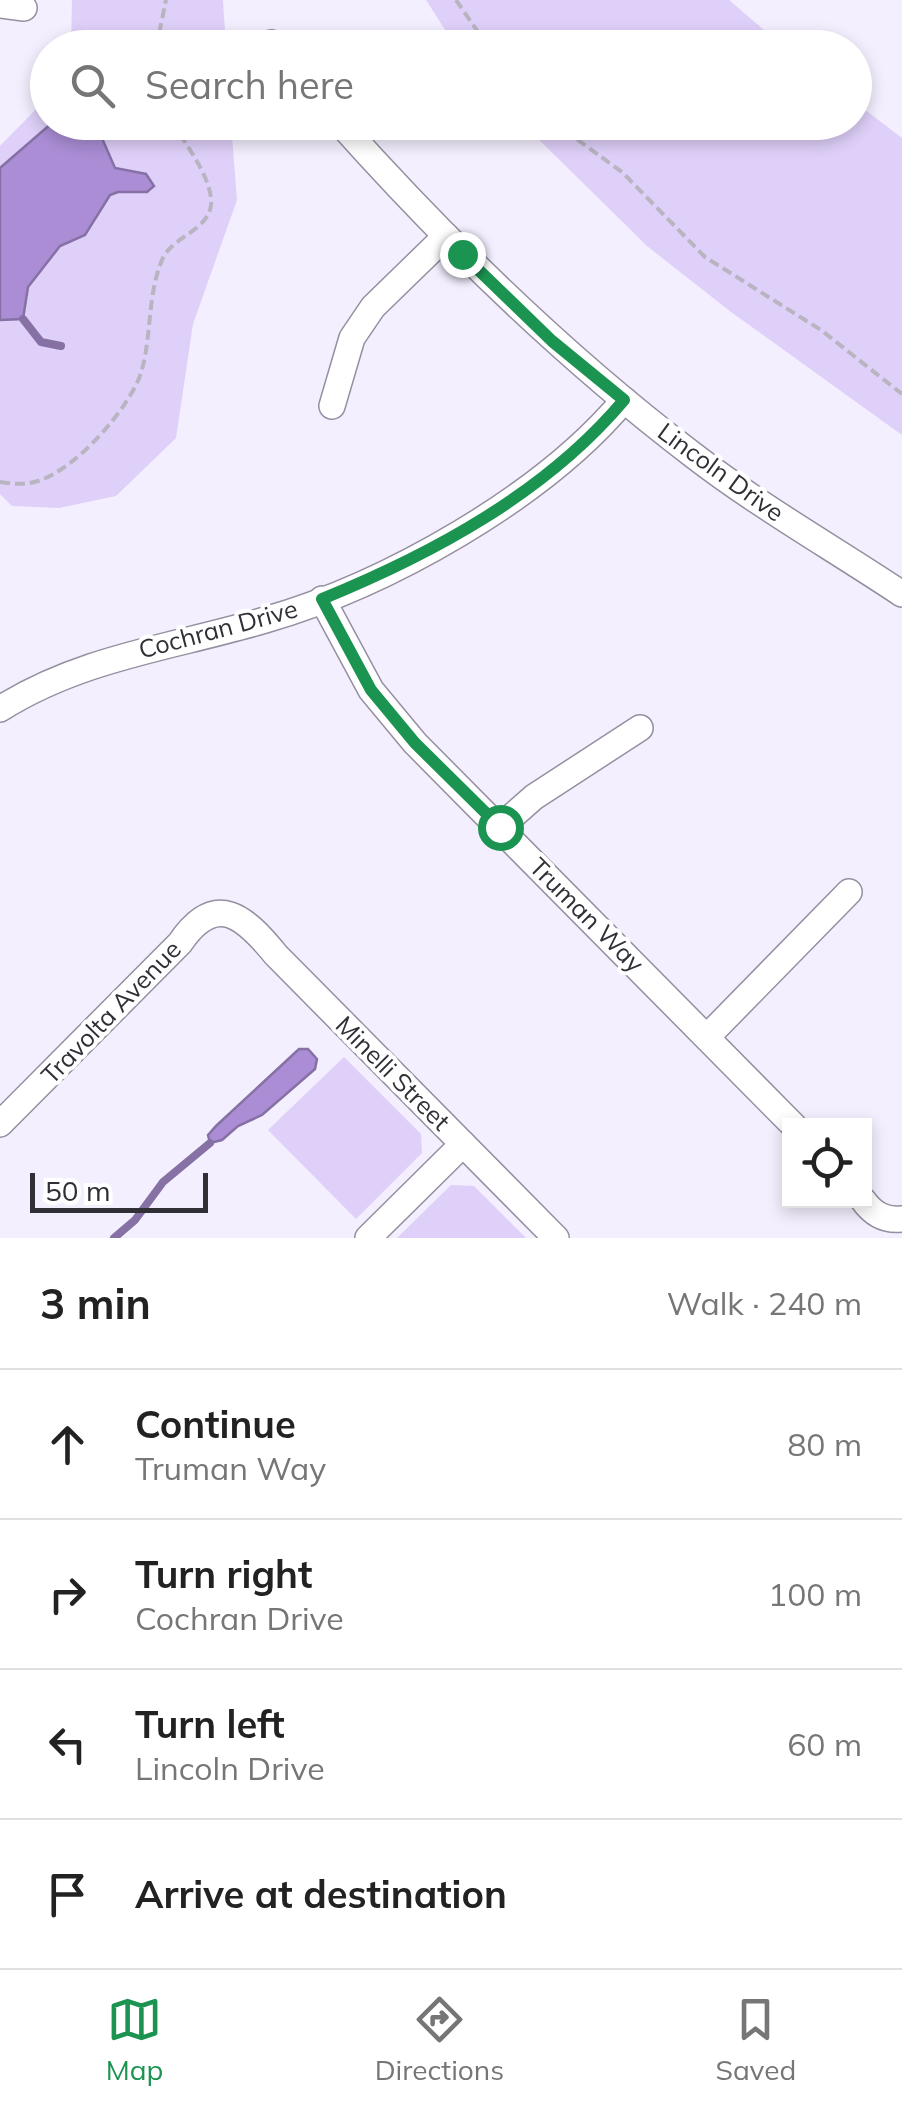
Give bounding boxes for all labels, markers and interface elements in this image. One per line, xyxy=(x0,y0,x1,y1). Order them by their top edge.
search box xyxy=(30,30,872,140)
icon: search xyxy=(65,58,120,113)
text: Search here xyxy=(145,61,354,109)
route end xyxy=(440,232,486,278)
street label: Lincoln Drive xyxy=(652,416,790,528)
street label: Cochran Drive xyxy=(135,592,301,665)
route start xyxy=(478,805,524,851)
street label: Truman Way xyxy=(524,851,651,978)
street label: Travolta Avenue xyxy=(34,933,187,1090)
street label: Minelli Street xyxy=(330,1009,457,1137)
map controls xyxy=(782,1118,872,1208)
button: locate xyxy=(782,1118,872,1208)
scale bar xyxy=(30,1168,208,1212)
text: 50 m xyxy=(45,1173,111,1208)
text: 3 min xyxy=(40,1277,151,1330)
text: Walk · 240 m xyxy=(667,1283,862,1323)
text: Continue xyxy=(135,1400,296,1448)
icon: ahead xyxy=(40,1417,95,1472)
text: 80 m xyxy=(787,1424,862,1464)
text: Truman Way xyxy=(135,1448,326,1488)
text: Turn right xyxy=(135,1550,312,1598)
icon: right xyxy=(40,1567,95,1622)
text: 100 m xyxy=(768,1574,862,1614)
text: Cochran Drive xyxy=(135,1598,344,1638)
text: Turn left xyxy=(135,1700,285,1748)
icon: left xyxy=(40,1717,95,1772)
text: 60 m xyxy=(787,1724,862,1764)
text: Lincoln Drive xyxy=(135,1748,325,1788)
icon: arrive xyxy=(40,1867,95,1922)
text: Arrive at destination xyxy=(135,1870,507,1918)
tab: Map xyxy=(106,1992,163,2087)
tab: Directions xyxy=(375,1992,504,2087)
tab: Saved xyxy=(715,1992,796,2087)

